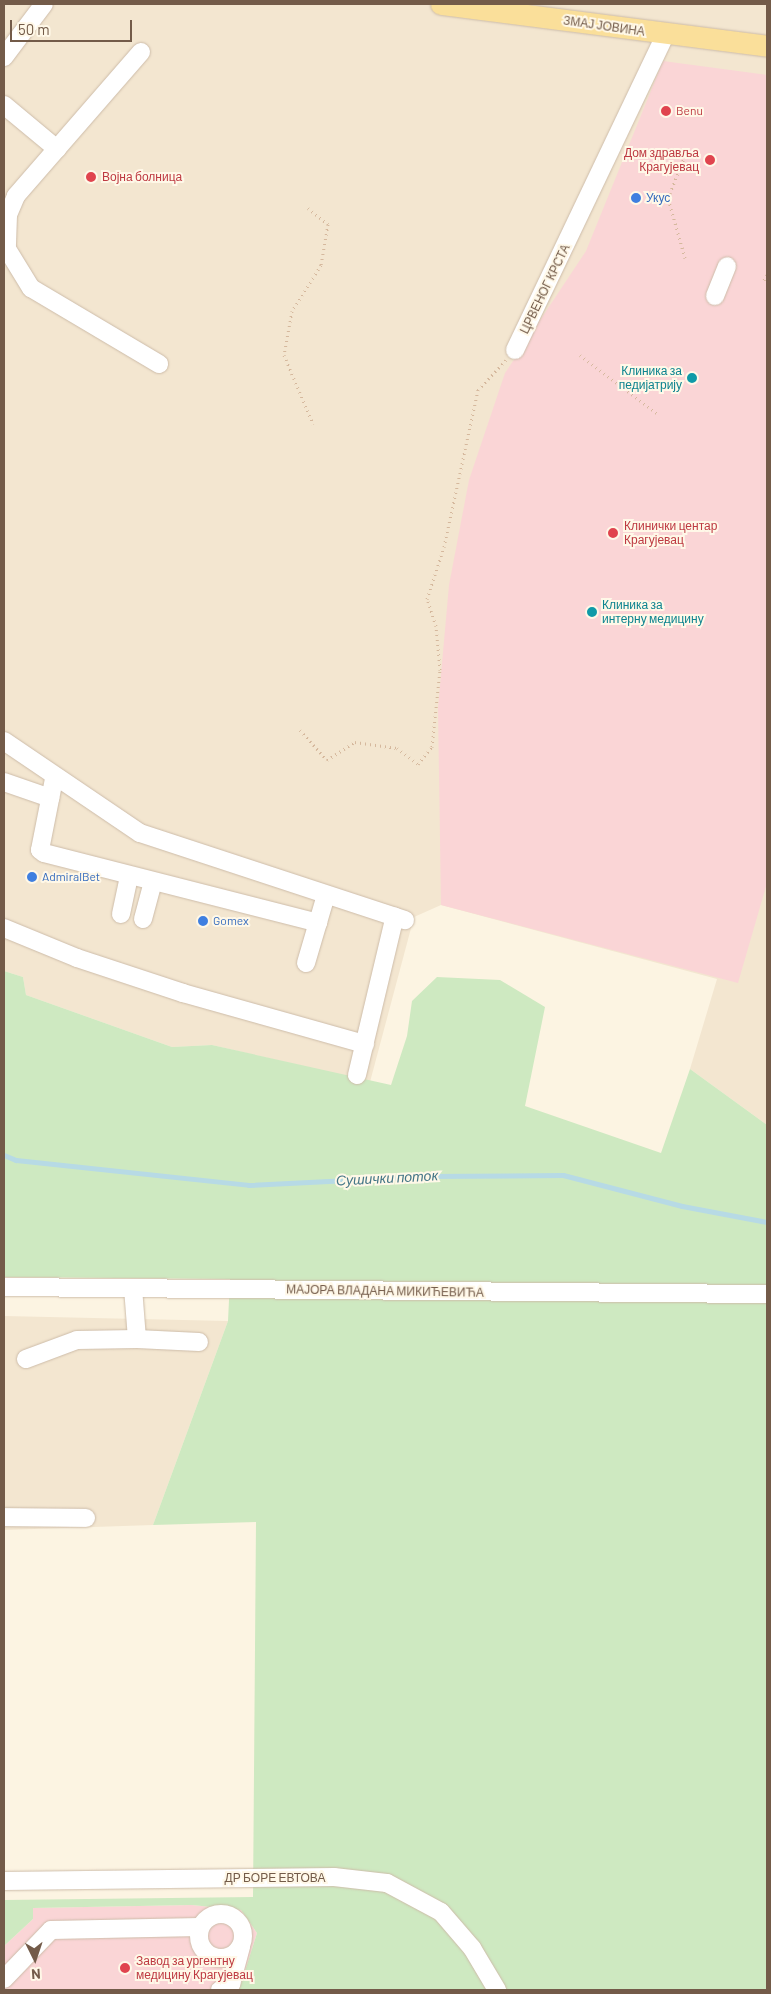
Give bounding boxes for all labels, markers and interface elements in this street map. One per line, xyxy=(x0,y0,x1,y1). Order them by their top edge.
scale bar xyxy=(12,10,135,42)
street label: ЗМАЈ ЈОВИНА xyxy=(562,13,646,39)
text: 50 m xyxy=(18,20,50,38)
place label: Benu xyxy=(676,104,703,118)
marker: Benu xyxy=(660,105,672,117)
place label: Дом здравља Крагујевац xyxy=(624,146,699,174)
marker: Дом здравља Крагујевац xyxy=(703,153,717,167)
marker: Војна болница xyxy=(84,170,98,184)
place label: Војна болница xyxy=(102,170,182,184)
place label: Укус xyxy=(646,191,670,205)
marker: Укус xyxy=(630,192,642,204)
street label: ЦРВЕНОГ КРСТА xyxy=(517,242,573,336)
place label: Клиника за педијатрију xyxy=(619,364,682,392)
marker: Клиника за педијатрију xyxy=(686,372,698,384)
place label: Клинички центар Крагујевац xyxy=(624,519,717,547)
marker: Клинички центар Крагујевац xyxy=(606,526,620,540)
place label: Клиника за интерну медицину xyxy=(602,598,704,626)
marker: Клиника за интерну медицину xyxy=(586,606,598,618)
place label: AdmiralBet xyxy=(42,870,100,884)
marker: AdmiralBet xyxy=(26,871,38,883)
place label: Gomex xyxy=(213,914,249,928)
marker: Gomex xyxy=(197,915,209,927)
water label: Сушички поток xyxy=(336,1167,438,1189)
street label: МАЈОРА ВЛАДАНА МИКИЋЕВИЋА xyxy=(286,1282,484,1300)
street label: ДР БОРЕ ЕВТОВА xyxy=(225,1871,325,1885)
north arrow xyxy=(10,1934,60,1984)
place label: Завод за ургентну медицину Крагујевац xyxy=(136,1954,253,1982)
marker: Завод за ургентну медицину Крагујевац xyxy=(118,1961,132,1975)
text: N xyxy=(31,1966,41,1983)

